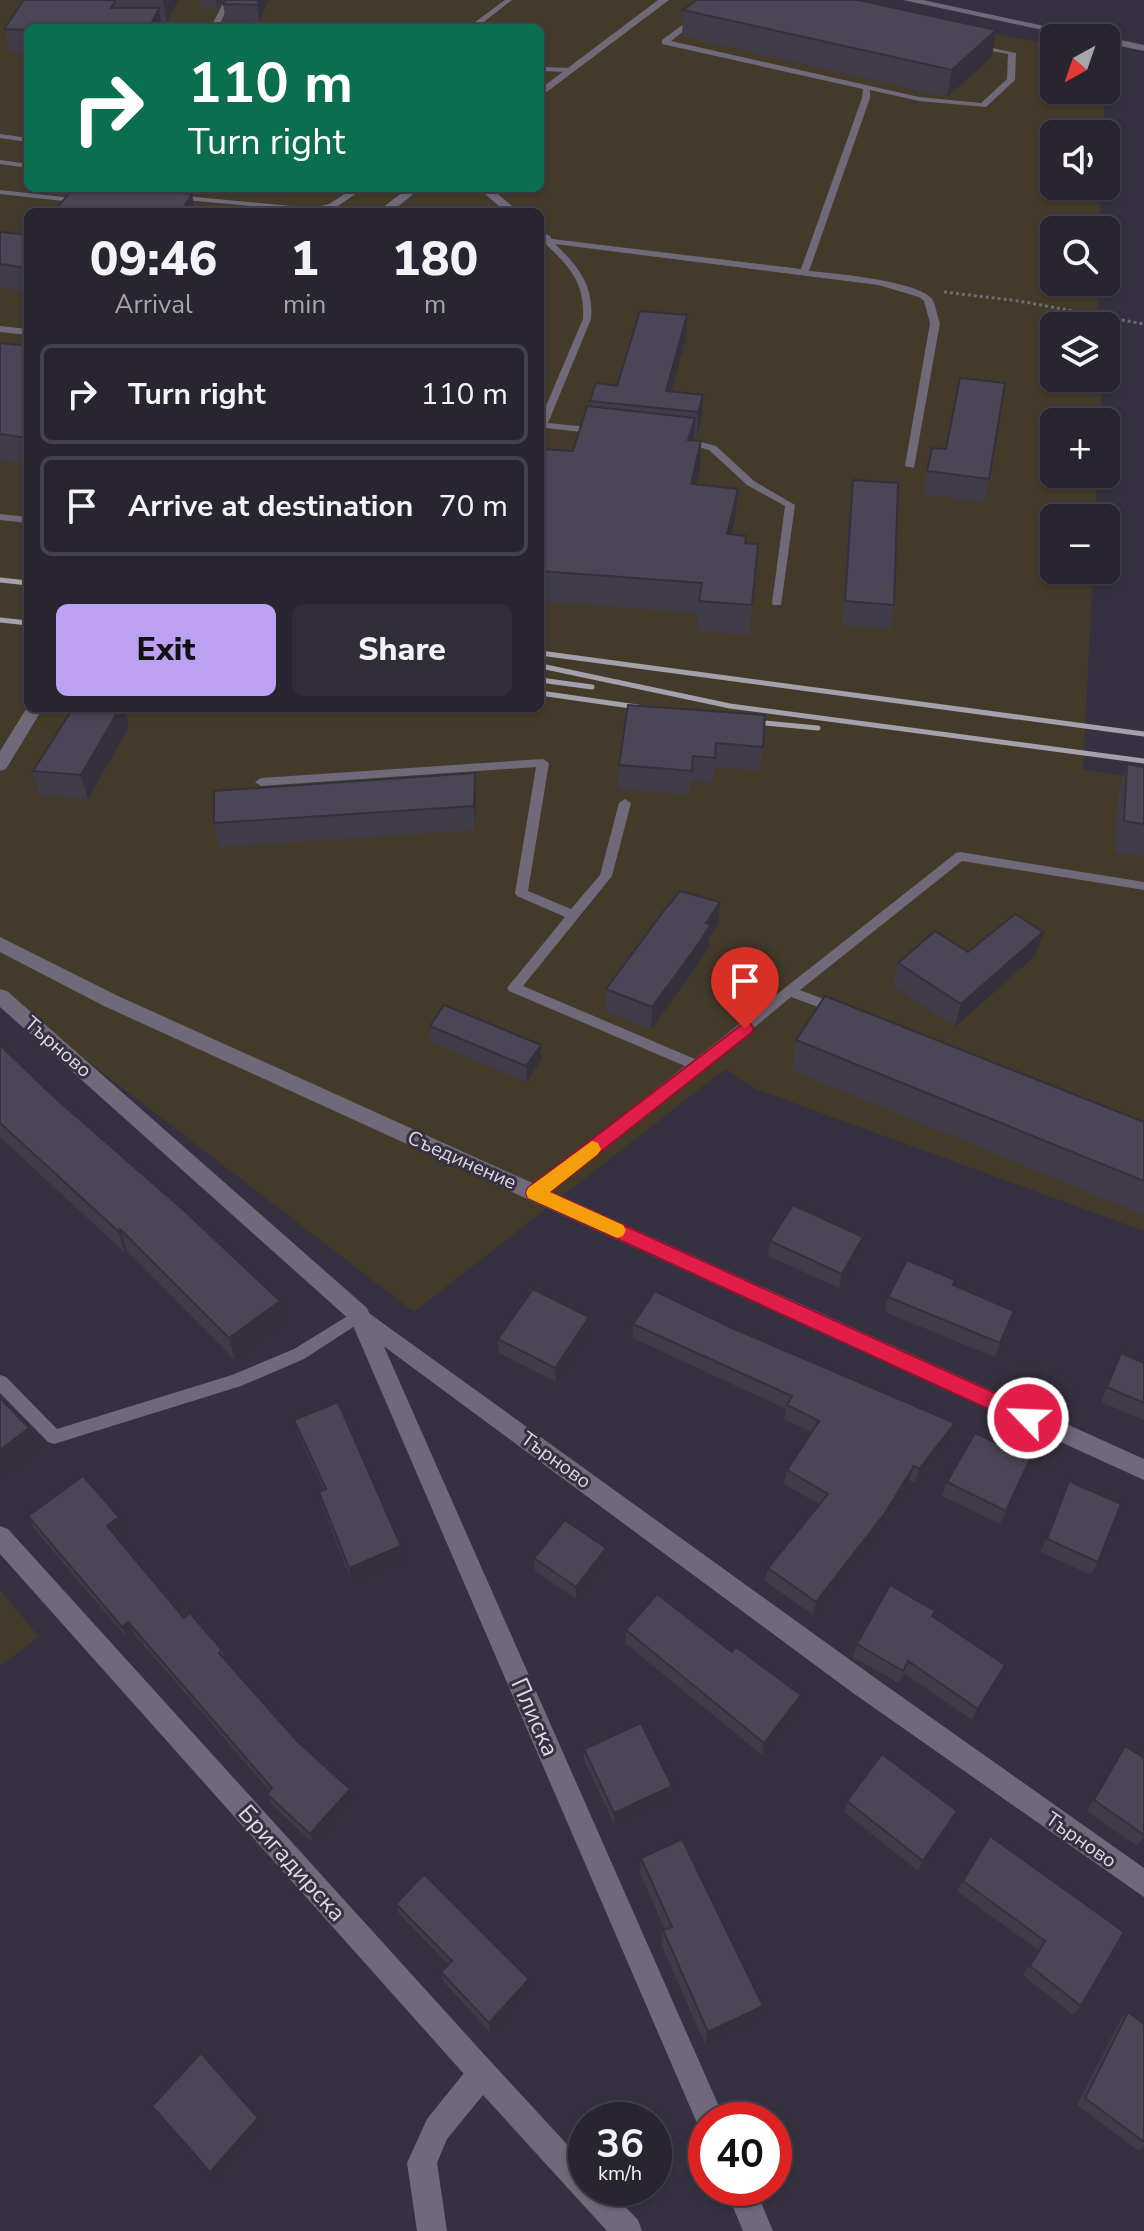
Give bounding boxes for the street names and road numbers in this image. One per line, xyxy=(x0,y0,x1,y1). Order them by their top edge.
street label: Търново xyxy=(19,1010,97,1084)
street label: Съединение xyxy=(403,1124,521,1196)
street label: Търново xyxy=(515,1425,597,1495)
street label: Плиска xyxy=(504,1673,566,1761)
street label: Бригадирска xyxy=(231,1798,353,1928)
street label: Търново xyxy=(1040,1806,1122,1874)

